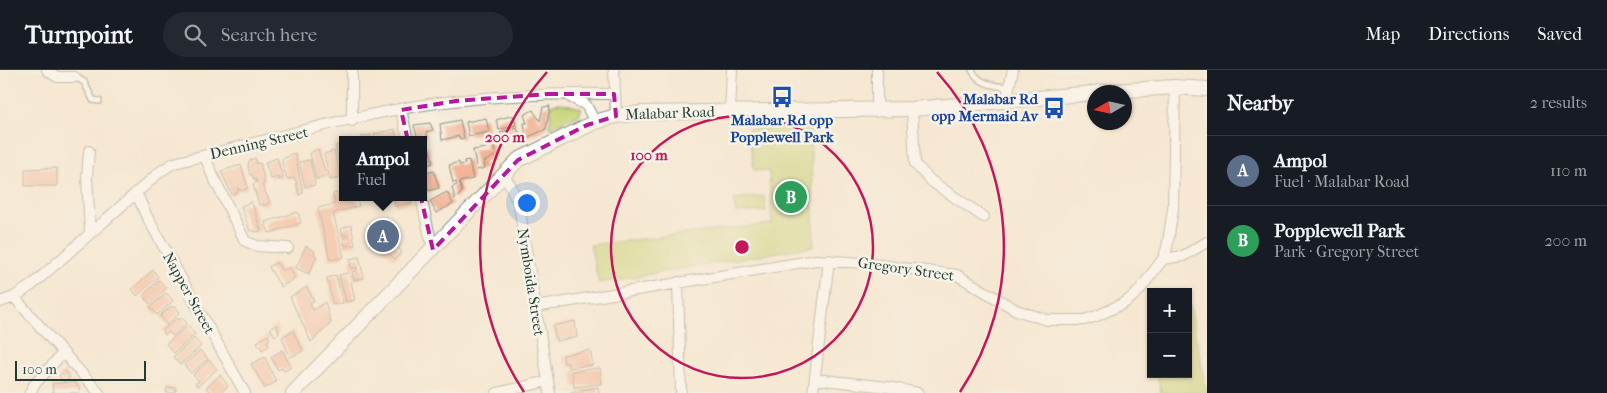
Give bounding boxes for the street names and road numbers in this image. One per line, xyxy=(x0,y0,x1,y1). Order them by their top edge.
street label: Malabar Road xyxy=(625,102,716,124)
street label: Denning Street xyxy=(208,123,310,163)
street label: Nymboida Street xyxy=(514,227,549,338)
street label: Napper Street xyxy=(159,249,219,338)
street label: Gregory Street xyxy=(857,253,956,285)

